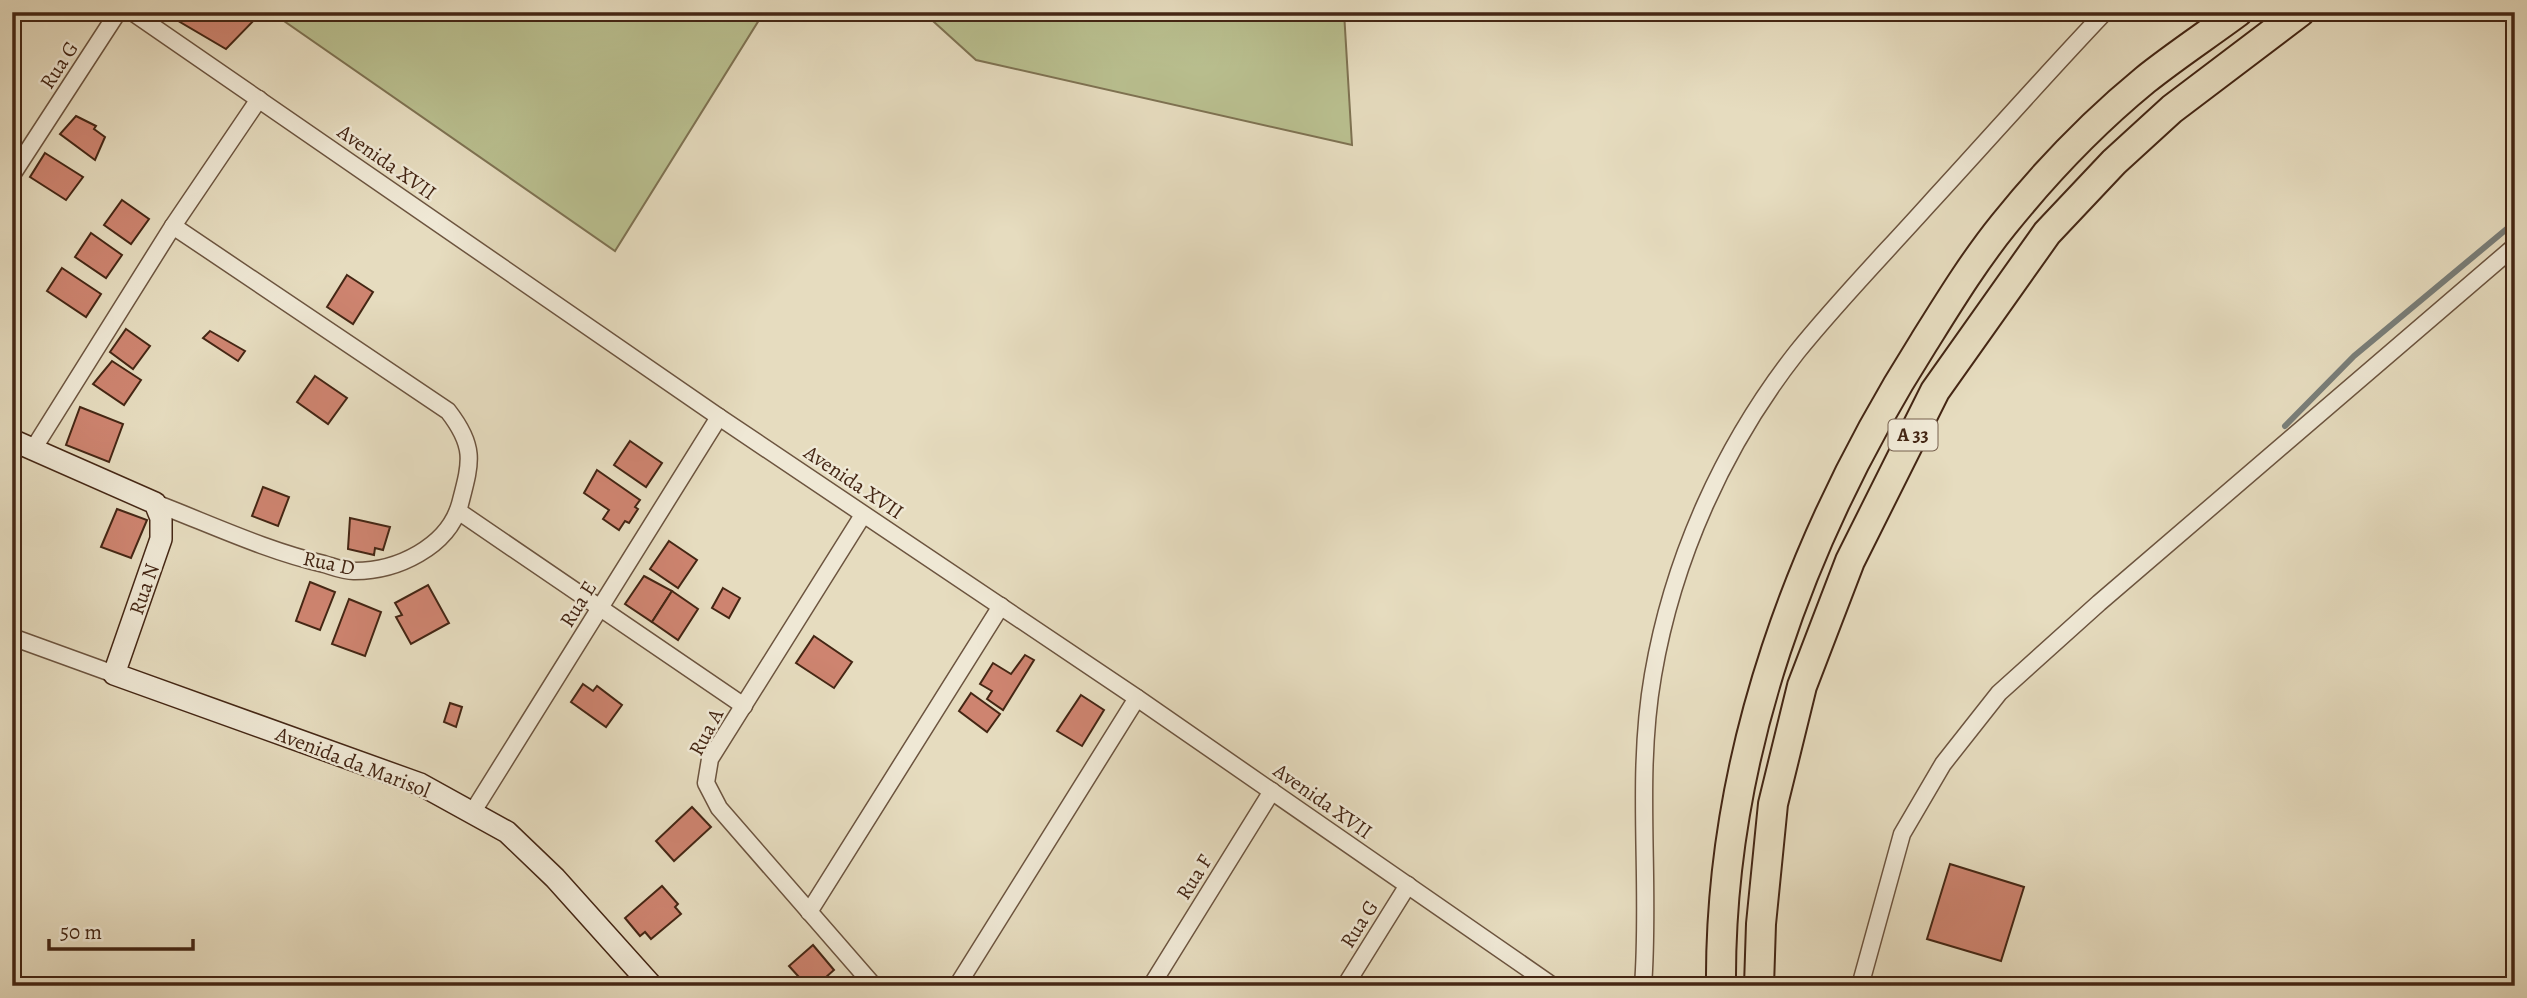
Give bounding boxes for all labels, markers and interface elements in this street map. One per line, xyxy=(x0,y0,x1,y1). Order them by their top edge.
street label: Rua G xyxy=(33,36,85,94)
street label: Avenida XVII xyxy=(331,117,442,206)
road number: A 33 xyxy=(1888,420,1938,450)
street label: Avenida XVII xyxy=(798,438,909,526)
street label: Rua D xyxy=(301,544,357,582)
street label: Rua N xyxy=(122,560,166,618)
street label: Rua E xyxy=(553,575,603,633)
street label: Rua A xyxy=(682,703,730,761)
street label: Avenida da Marisol xyxy=(271,719,434,804)
street label: Avenida XVII xyxy=(1267,756,1378,845)
street label: Rua F xyxy=(1169,849,1219,905)
street label: Rua G xyxy=(1333,895,1385,953)
scale bar xyxy=(49,907,192,951)
text: 50 m xyxy=(60,918,102,946)

